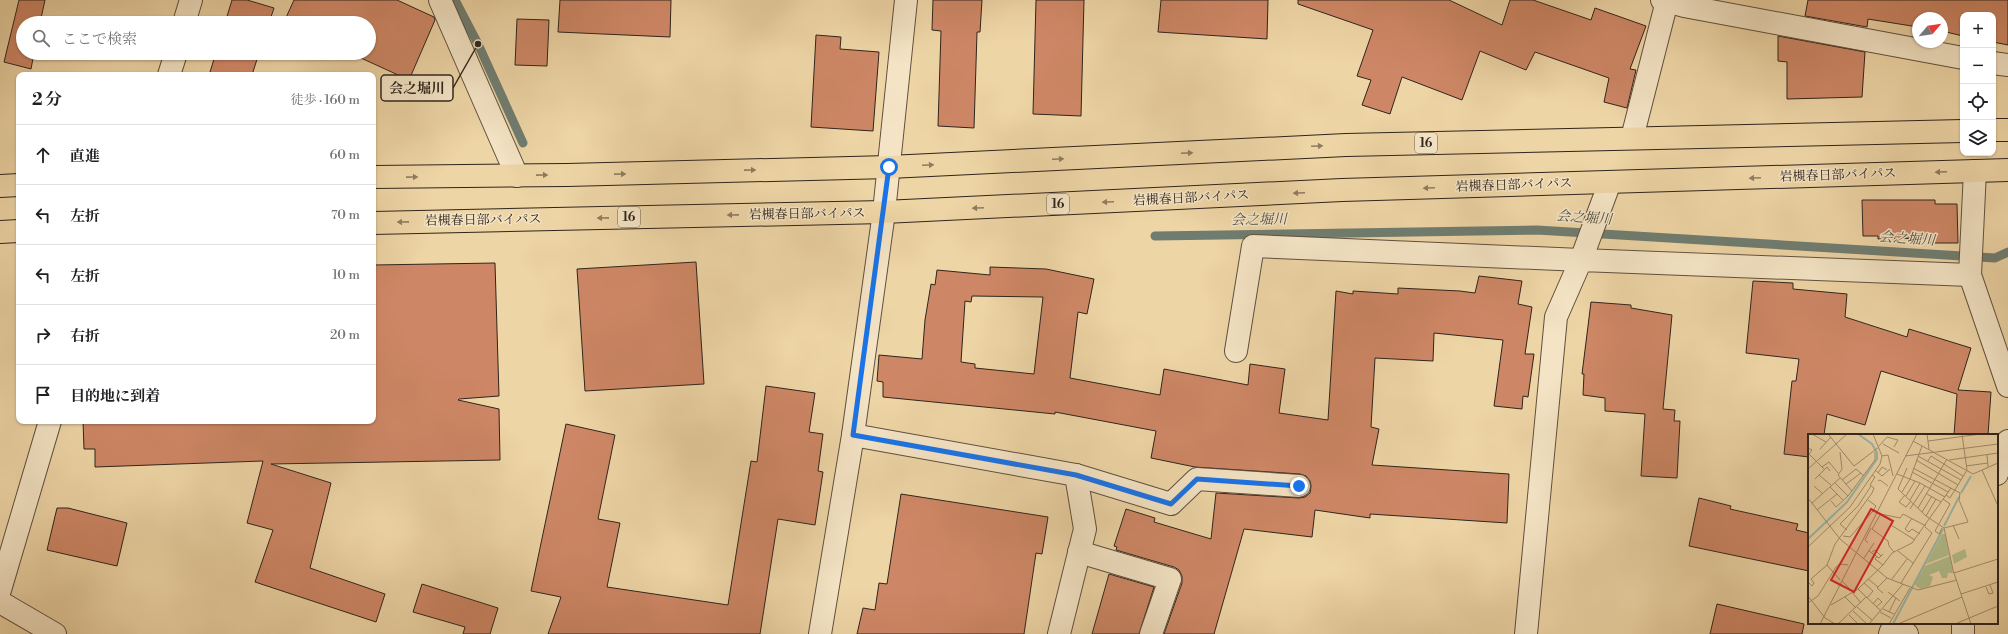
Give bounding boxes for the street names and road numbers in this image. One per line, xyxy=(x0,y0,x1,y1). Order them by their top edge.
road number: 16 xyxy=(1415,133,1437,153)
street label: 岩槻春日部バイパス xyxy=(1779,165,1897,185)
street label: 岩槻春日部バイパス xyxy=(1455,175,1573,195)
street label: 岩槻春日部バイパス xyxy=(1132,187,1250,209)
road number: 16 xyxy=(1047,194,1069,214)
street label: 岩槻春日部バイパス xyxy=(748,205,866,223)
road number: 16 xyxy=(618,207,640,227)
street label: 岩槻春日部バイパス xyxy=(424,211,542,229)

